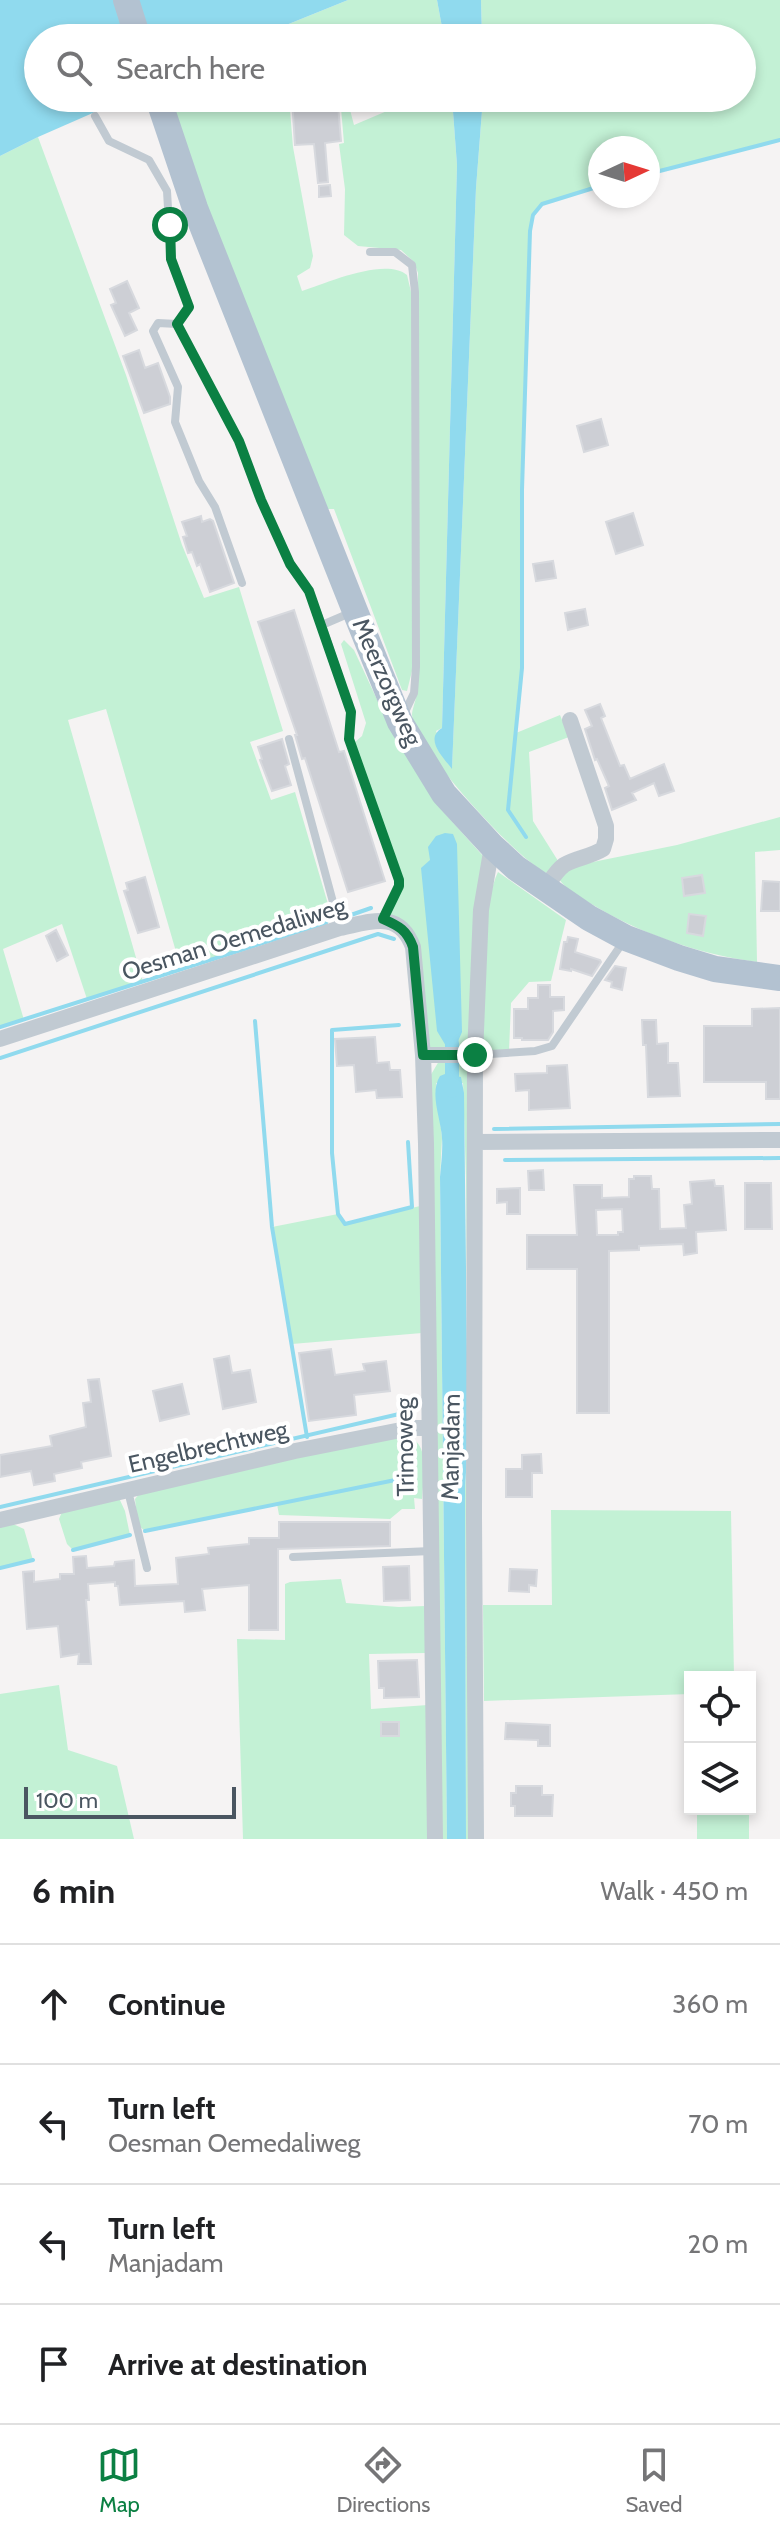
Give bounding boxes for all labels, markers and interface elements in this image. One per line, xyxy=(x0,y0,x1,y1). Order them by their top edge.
search box xyxy=(24,24,756,112)
icon: search xyxy=(52,46,96,90)
text: Search here xyxy=(116,50,265,87)
north arrow xyxy=(588,136,660,208)
route start xyxy=(152,207,188,243)
street label: Meerzorgweg xyxy=(346,614,429,751)
street label: Oesman Oemedaliweg xyxy=(118,890,351,986)
route end xyxy=(457,1037,493,1073)
street label: Manjadam xyxy=(435,1393,466,1501)
street label: Trimoweg xyxy=(389,1396,420,1497)
street label: Engelbrechtweg xyxy=(125,1414,291,1479)
map controls xyxy=(684,1671,756,1815)
button: locate xyxy=(684,1671,756,1743)
button: layers xyxy=(684,1743,756,1815)
scale bar xyxy=(24,1783,236,1819)
text: 100 m xyxy=(36,1787,98,1814)
text: 6 min xyxy=(32,1870,115,1912)
text: Walk · 450 m xyxy=(600,1875,748,1907)
icon: ahead xyxy=(32,1982,76,2026)
text: Continue xyxy=(108,1986,225,2023)
text: 360 m xyxy=(672,1988,748,2020)
text: Turn left xyxy=(108,2090,216,2127)
icon: left xyxy=(32,2102,76,2146)
text: 70 m xyxy=(688,2108,748,2140)
text: Oesman Oemedaliweg xyxy=(108,2127,360,2159)
text: Turn left xyxy=(108,2210,216,2247)
icon: left xyxy=(32,2222,76,2266)
text: 20 m xyxy=(688,2228,748,2260)
text: Manjadam xyxy=(108,2247,224,2279)
icon: arrive xyxy=(32,2342,76,2386)
text: Arrive at destination xyxy=(108,2346,368,2383)
tab: Map xyxy=(97,2443,141,2518)
tab: Directions xyxy=(336,2443,430,2518)
tab: Saved xyxy=(625,2443,683,2518)

